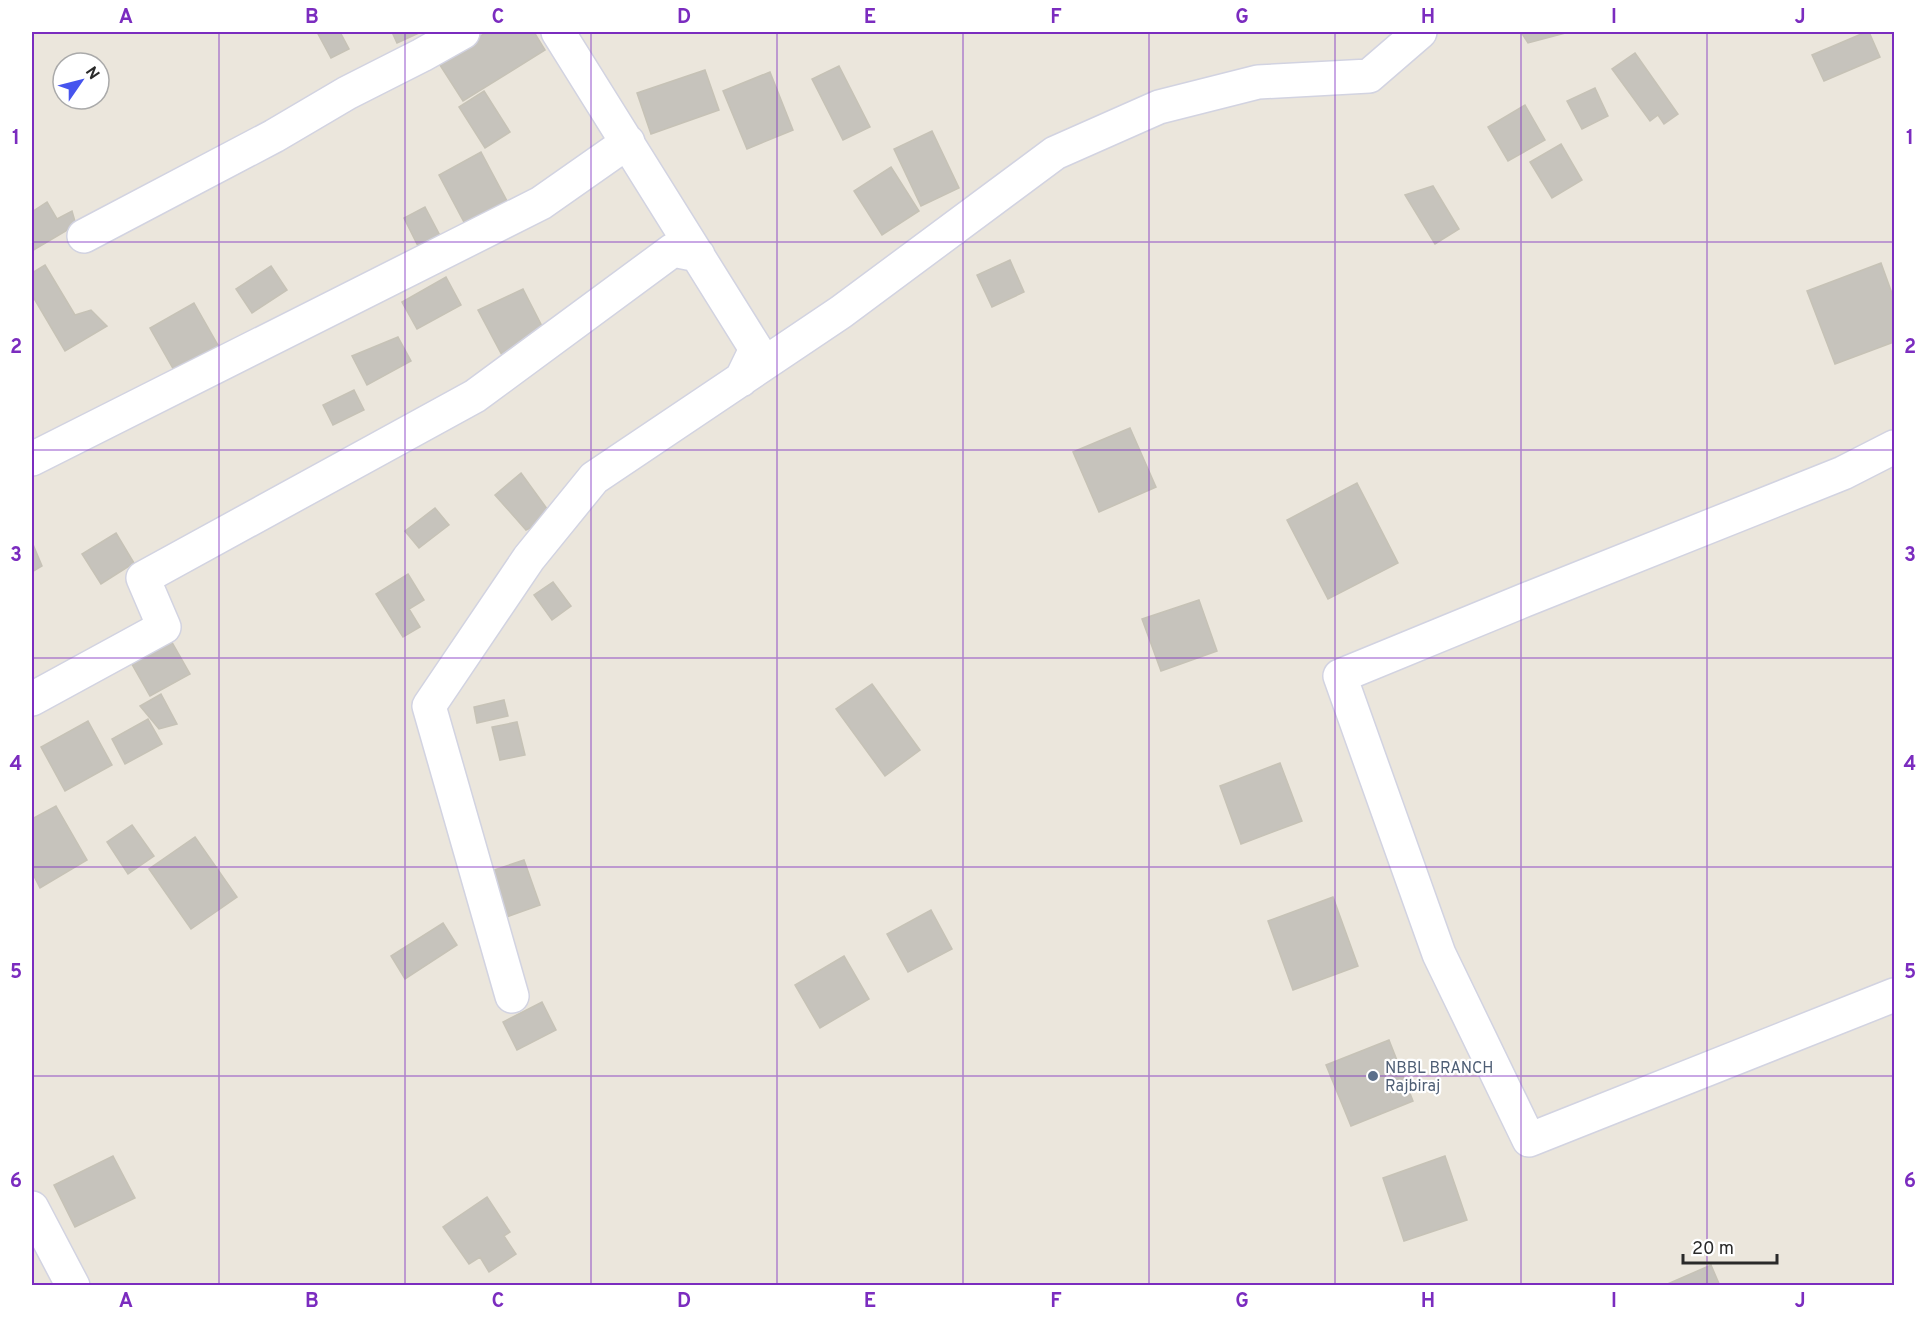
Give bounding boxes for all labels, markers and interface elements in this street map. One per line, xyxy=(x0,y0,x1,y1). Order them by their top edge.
text: A xyxy=(119,5,133,31)
text: B xyxy=(305,5,319,31)
text: C xyxy=(492,5,504,31)
text: D xyxy=(677,5,691,31)
text: E xyxy=(864,5,876,31)
text: F xyxy=(1050,5,1062,31)
text: G xyxy=(1235,5,1249,31)
text: H xyxy=(1421,5,1435,31)
text: I xyxy=(1611,5,1617,31)
text: J xyxy=(1794,5,1806,31)
north arrow xyxy=(51,51,111,111)
text: N xyxy=(80,63,103,84)
text: 1 xyxy=(12,126,20,152)
text: 1 xyxy=(1906,126,1914,152)
text: 2 xyxy=(10,335,22,361)
text: 2 xyxy=(1904,335,1916,361)
text: 3 xyxy=(10,543,22,569)
text: 3 xyxy=(1904,543,1916,569)
text: 4 xyxy=(10,752,22,778)
text: 4 xyxy=(1904,752,1916,778)
text: 5 xyxy=(10,960,22,986)
text: 5 xyxy=(1904,960,1916,986)
place label: NBBL BRANCH Rajbiraj xyxy=(1385,1059,1493,1097)
marker: NBBL BRANCH Rajbiraj xyxy=(1366,1069,1380,1083)
text: 6 xyxy=(10,1169,22,1195)
text: 6 xyxy=(1904,1169,1916,1195)
scale bar xyxy=(1683,1227,1778,1265)
text: 20 m xyxy=(1692,1238,1734,1261)
text: A xyxy=(119,1289,133,1315)
text: B xyxy=(305,1289,319,1315)
text: C xyxy=(492,1289,504,1315)
text: D xyxy=(677,1289,691,1315)
text: E xyxy=(864,1289,876,1315)
text: F xyxy=(1050,1289,1062,1315)
text: G xyxy=(1235,1289,1249,1315)
text: H xyxy=(1421,1289,1435,1315)
text: I xyxy=(1611,1289,1617,1315)
text: J xyxy=(1794,1289,1806,1315)

